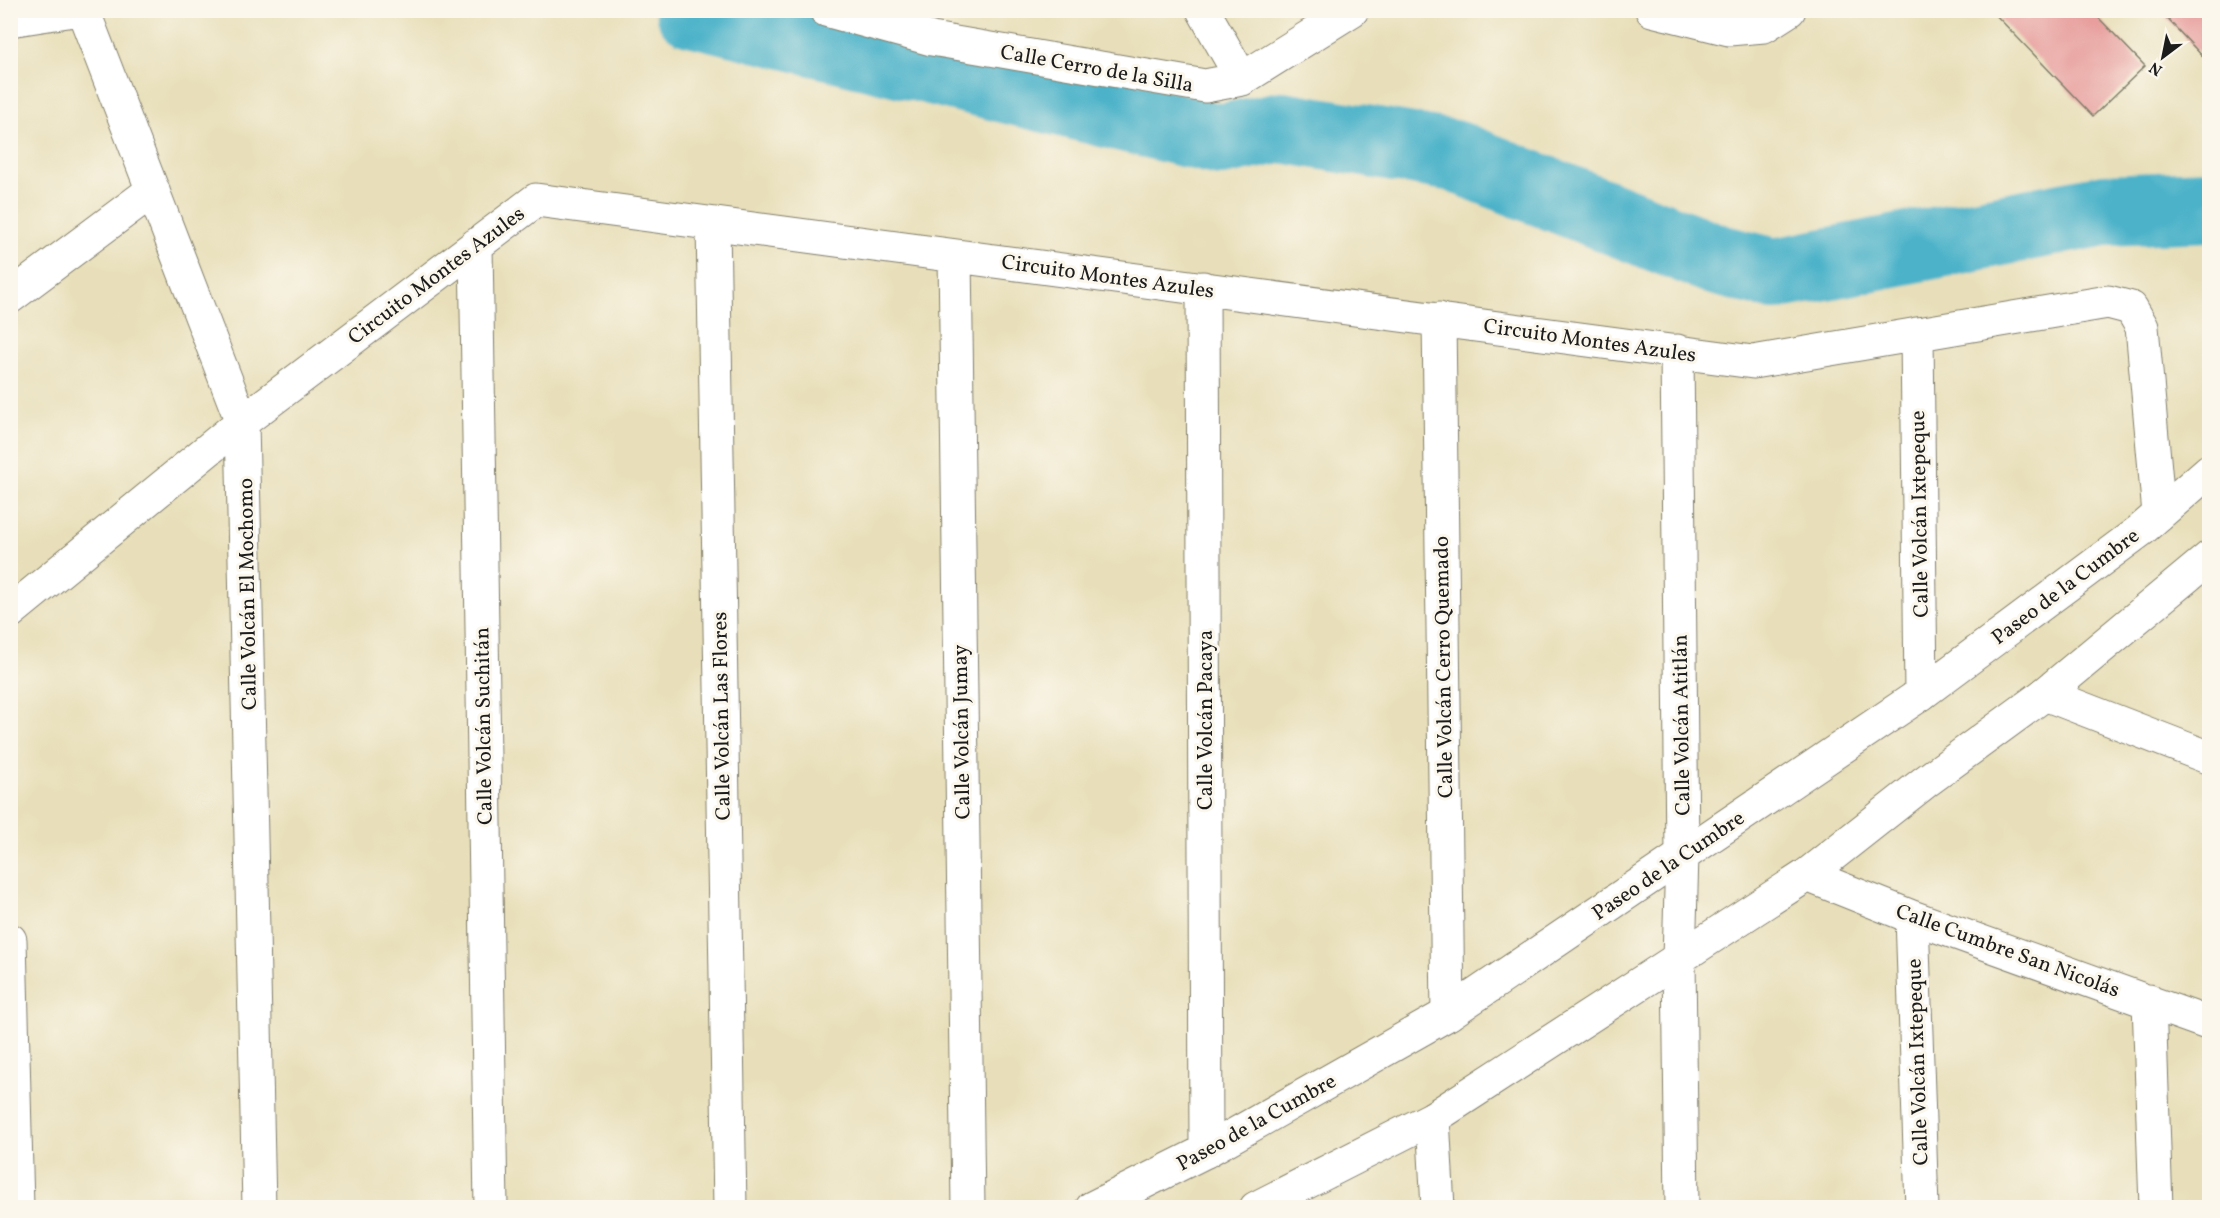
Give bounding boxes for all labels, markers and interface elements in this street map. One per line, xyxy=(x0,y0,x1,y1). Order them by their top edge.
north arrow xyxy=(2133,27,2193,87)
street label: Calle Cerro de la Silla xyxy=(998,38,1195,101)
text: N xyxy=(2145,55,2167,80)
street label: Circuito Montes Azules xyxy=(343,200,531,352)
street label: Circuito Montes Azules xyxy=(1000,248,1216,307)
street label: Circuito Montes Azules xyxy=(1482,312,1698,371)
street label: Calle Volcán Ixtepeque xyxy=(1904,410,1937,618)
street label: Calle Volcán El Mochomo xyxy=(232,478,265,710)
street label: Paseo de la Cumbre xyxy=(1986,522,2146,652)
street label: Calle Volcán Cerro Quemado xyxy=(1428,536,1461,798)
street label: Calle Volcán Las Flores xyxy=(706,611,739,821)
street label: Calle Volcán Suchitán xyxy=(468,627,501,825)
street label: Calle Volcán Pacaya xyxy=(1192,630,1221,810)
street label: Calle Volcán Atitlán xyxy=(1666,634,1699,816)
street label: Calle Volcán Jumay xyxy=(946,644,979,820)
street label: Paseo de la Cumbre xyxy=(1587,804,1751,928)
street label: Calle Cumbre San Nicolás xyxy=(1892,897,2123,1005)
street label: Calle Volcán Ixtepeque xyxy=(1900,958,1937,1166)
street label: Paseo de la Cumbre xyxy=(1172,1067,1342,1179)

